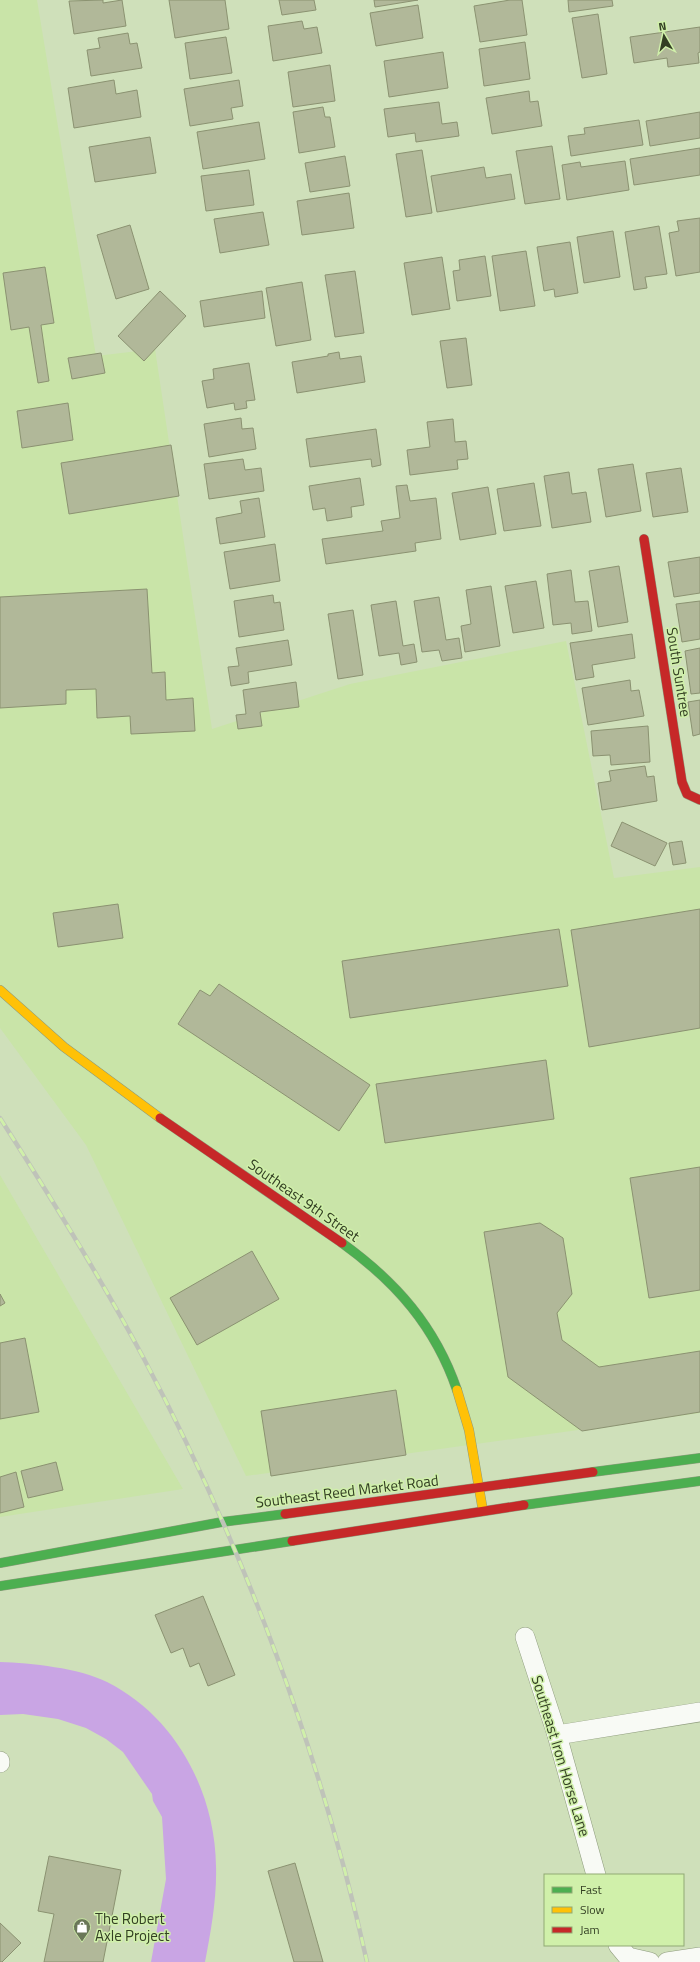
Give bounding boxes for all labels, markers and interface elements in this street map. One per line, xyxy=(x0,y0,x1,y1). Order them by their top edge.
north arrow xyxy=(644,16,684,56)
text: N xyxy=(657,18,667,35)
street label: South Suntree xyxy=(661,626,697,718)
street label: Southeast 9th Street xyxy=(243,1153,365,1248)
street label: Southeast Reed Market Road xyxy=(254,1468,440,1514)
street label: Southeast Iron Horse Lane xyxy=(526,1673,596,1839)
legend xyxy=(544,1874,684,1946)
text: Fast xyxy=(580,1880,603,1899)
text: Slow xyxy=(580,1900,605,1919)
place label: The Robert Axle Project xyxy=(95,1907,170,1947)
shop icon: The Robert Axle Project xyxy=(72,1917,92,1942)
text: Jam xyxy=(580,1920,600,1939)

